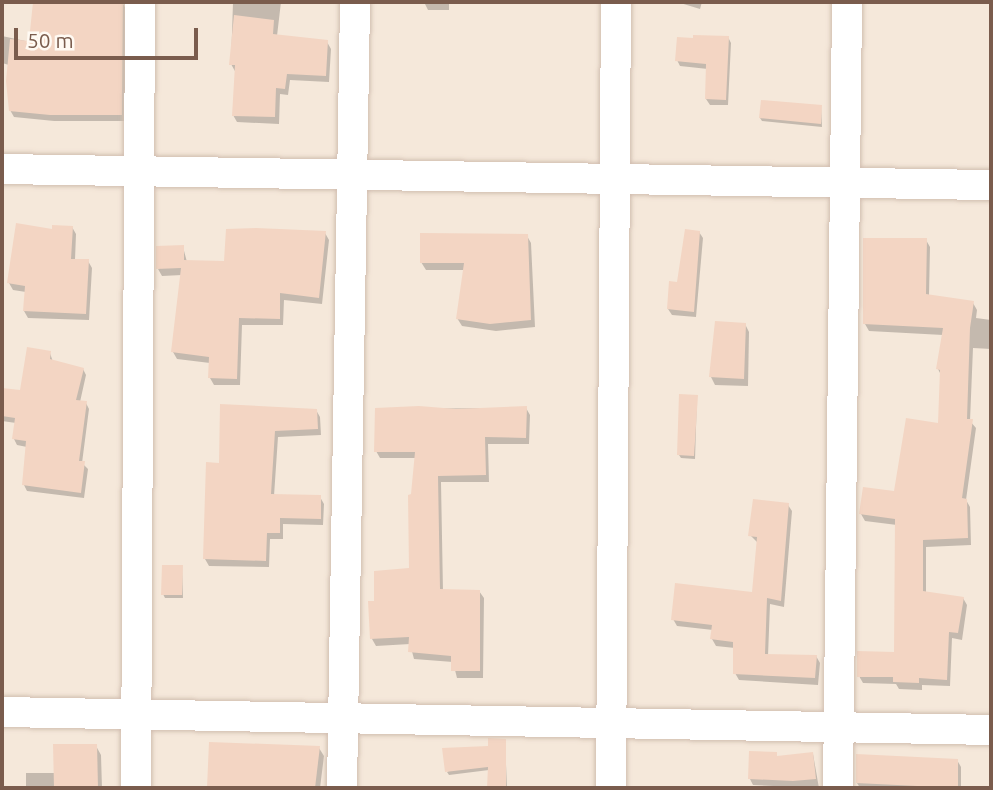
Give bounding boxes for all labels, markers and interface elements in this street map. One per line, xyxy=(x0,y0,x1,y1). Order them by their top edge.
scale bar xyxy=(18,14,201,58)
text: 50 m xyxy=(27,28,74,52)

